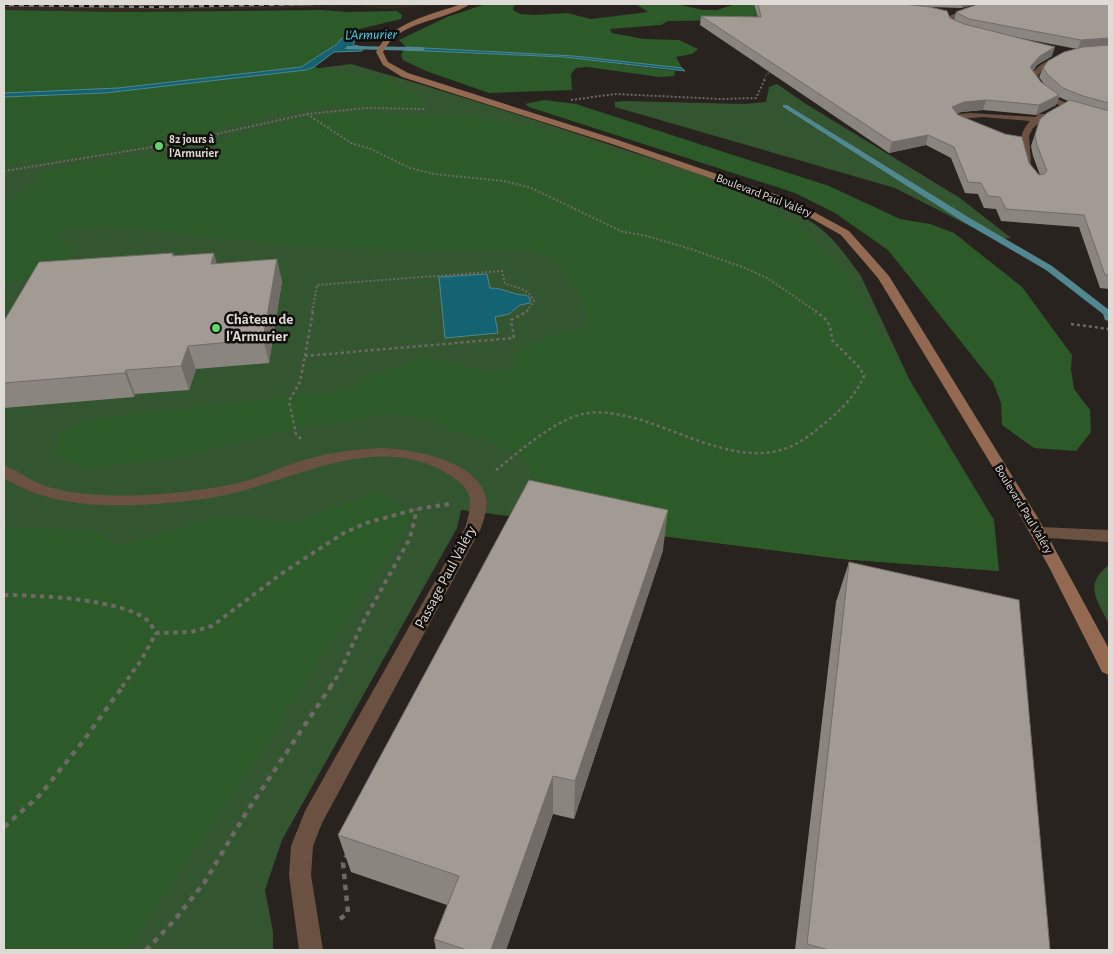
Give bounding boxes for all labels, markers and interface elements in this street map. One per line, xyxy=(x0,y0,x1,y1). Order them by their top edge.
water label: L'Armurier xyxy=(345,28,398,42)
place label: 82 jours à l'Armurier xyxy=(169,133,219,159)
marker: 82 jours à l'Armurier xyxy=(153,140,165,152)
street label: Boulevard Paul Valéry xyxy=(714,171,813,220)
place label: Château de l'Armurier xyxy=(226,312,293,344)
marker: Château de l'Armurier xyxy=(210,322,222,334)
street label: Boulevard Paul Valéry xyxy=(992,463,1055,556)
street label: Passage Paul Valéry xyxy=(412,523,479,631)

